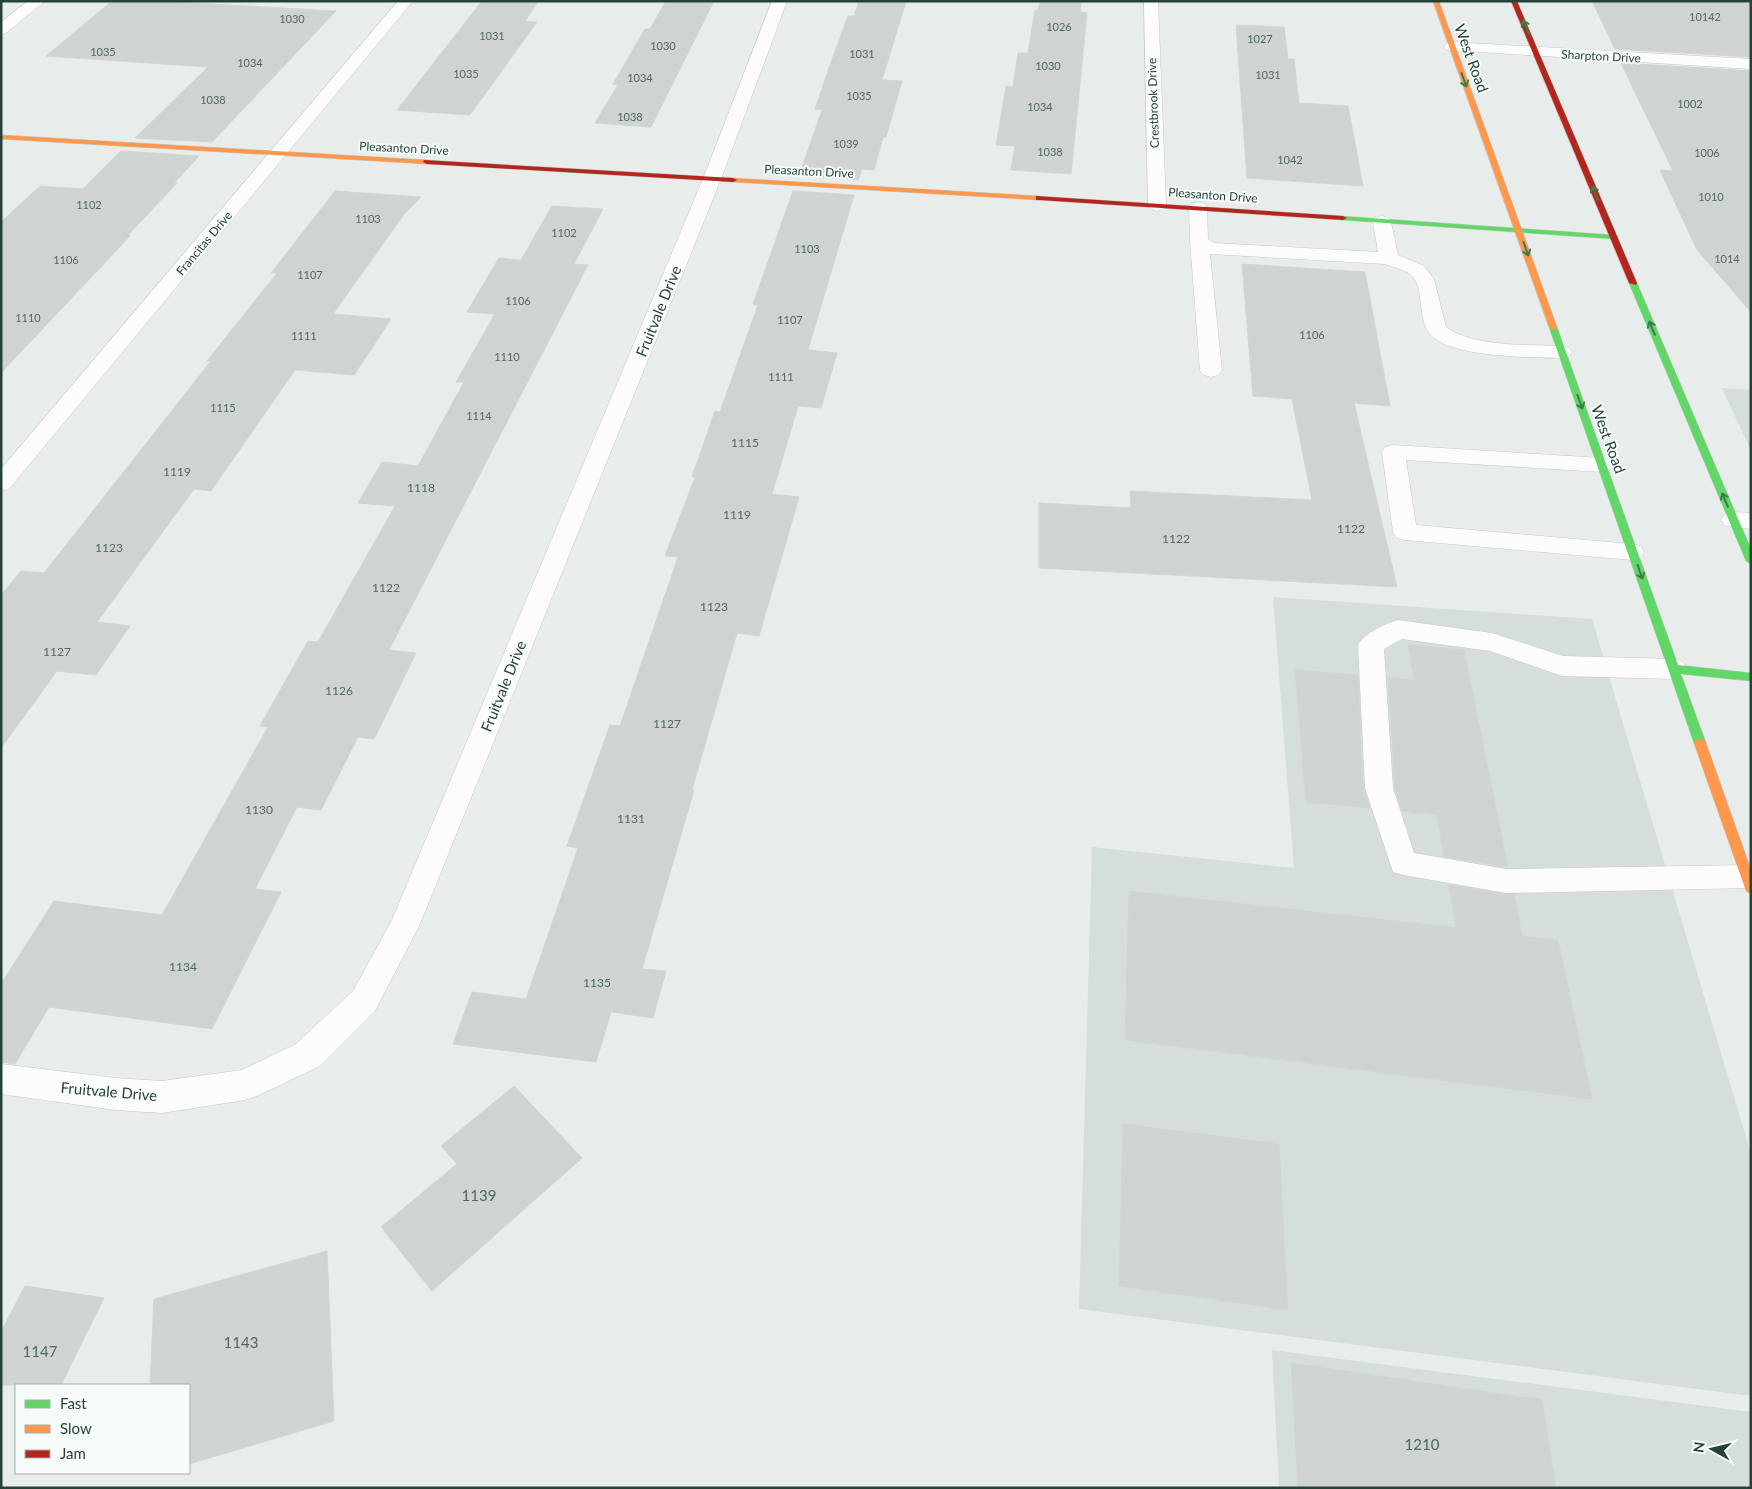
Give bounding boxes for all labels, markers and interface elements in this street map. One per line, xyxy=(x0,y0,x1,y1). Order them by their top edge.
house number: 10142 xyxy=(1689,10,1721,23)
house number: 1030 xyxy=(279,12,305,25)
house number: 1026 xyxy=(1046,20,1072,33)
one-way arrow xyxy=(1520,20,1530,35)
street label: West Road xyxy=(1451,21,1493,95)
house number: 1031 xyxy=(479,29,505,42)
house number: 1027 xyxy=(1247,32,1273,45)
house number: 1030 xyxy=(650,39,676,52)
house number: 1035 xyxy=(90,45,116,58)
street label: Sharpton Drive xyxy=(1561,46,1641,66)
house number: 1031 xyxy=(849,47,875,60)
house number: 1034 xyxy=(237,56,263,69)
street label: Crestbrook Drive xyxy=(1144,58,1162,148)
house number: 1030 xyxy=(1035,59,1061,72)
house number: 1035 xyxy=(453,67,479,80)
house number: 1031 xyxy=(1255,68,1281,81)
house number: 1034 xyxy=(627,71,653,84)
one-way arrow xyxy=(1460,72,1469,87)
house number: 1035 xyxy=(846,89,872,102)
house number: 1038 xyxy=(200,93,226,106)
house number: 1002 xyxy=(1677,97,1703,110)
house number: 1034 xyxy=(1027,100,1053,113)
house number: 1038 xyxy=(617,110,643,123)
house number: 1039 xyxy=(833,137,859,150)
street label: Pleasanton Drive xyxy=(359,138,449,158)
house number: 1038 xyxy=(1037,145,1063,158)
house number: 1006 xyxy=(1694,146,1720,159)
house number: 1042 xyxy=(1277,153,1303,166)
street label: Pleasanton Drive xyxy=(764,161,854,181)
street label: Pleasanton Drive xyxy=(1168,184,1258,206)
one-way arrow xyxy=(1590,185,1599,200)
house number: 1010 xyxy=(1698,190,1724,203)
house number: 1102 xyxy=(76,198,102,211)
street label: Francitas Drive xyxy=(173,208,235,278)
house number: 1103 xyxy=(355,212,381,225)
house number: 1102 xyxy=(551,226,577,239)
one-way arrow xyxy=(1522,241,1531,256)
house number: 1103 xyxy=(794,242,820,255)
house number: 1014 xyxy=(1714,252,1740,265)
house number: 1106 xyxy=(53,253,79,266)
street label: Fruitvale Drive xyxy=(632,263,684,359)
house number: 1107 xyxy=(297,268,323,281)
house number: 1106 xyxy=(505,294,531,307)
house number: 1110 xyxy=(15,311,41,324)
house number: 1107 xyxy=(777,313,803,326)
one-way arrow xyxy=(1647,321,1657,336)
house number: 1106 xyxy=(1299,328,1325,341)
house number: 1111 xyxy=(291,329,317,342)
house number: 1110 xyxy=(494,350,520,363)
house number: 1111 xyxy=(768,370,794,383)
one-way arrow xyxy=(1576,394,1585,410)
house number: 1115 xyxy=(210,401,236,414)
street label: West Road xyxy=(1588,402,1630,476)
house number: 1114 xyxy=(466,409,492,422)
house number: 1115 xyxy=(731,435,759,450)
house number: 1119 xyxy=(163,464,191,479)
house number: 1118 xyxy=(407,480,435,495)
one-way arrow xyxy=(1720,493,1729,508)
house number: 1119 xyxy=(723,507,751,522)
house number: 1122 xyxy=(1337,521,1365,536)
house number: 1122 xyxy=(1162,531,1190,546)
house number: 1123 xyxy=(95,540,123,555)
one-way arrow xyxy=(1636,564,1645,579)
house number: 1122 xyxy=(372,580,400,595)
house number: 1123 xyxy=(700,599,728,614)
street label: Fruitvale Drive xyxy=(477,638,529,734)
house number: 1127 xyxy=(43,644,71,659)
house number: 1126 xyxy=(325,683,353,698)
house number: 1127 xyxy=(653,716,681,731)
house number: 1130 xyxy=(245,802,273,817)
house number: 1131 xyxy=(617,811,645,826)
house number: 1134 xyxy=(169,959,197,974)
house number: 1135 xyxy=(583,975,611,990)
street label: Fruitvale Drive xyxy=(60,1078,158,1104)
house number: 1139 xyxy=(462,1186,496,1204)
house number: 1143 xyxy=(224,1333,258,1351)
house number: 1147 xyxy=(23,1342,58,1360)
legend xyxy=(15,1384,190,1474)
text: Fast xyxy=(60,1394,87,1412)
text: Slow xyxy=(60,1419,92,1437)
north arrow xyxy=(1687,1424,1737,1474)
house number: 1210 xyxy=(1405,1435,1440,1453)
text: N xyxy=(1689,1441,1708,1454)
text: Jam xyxy=(60,1444,86,1462)

